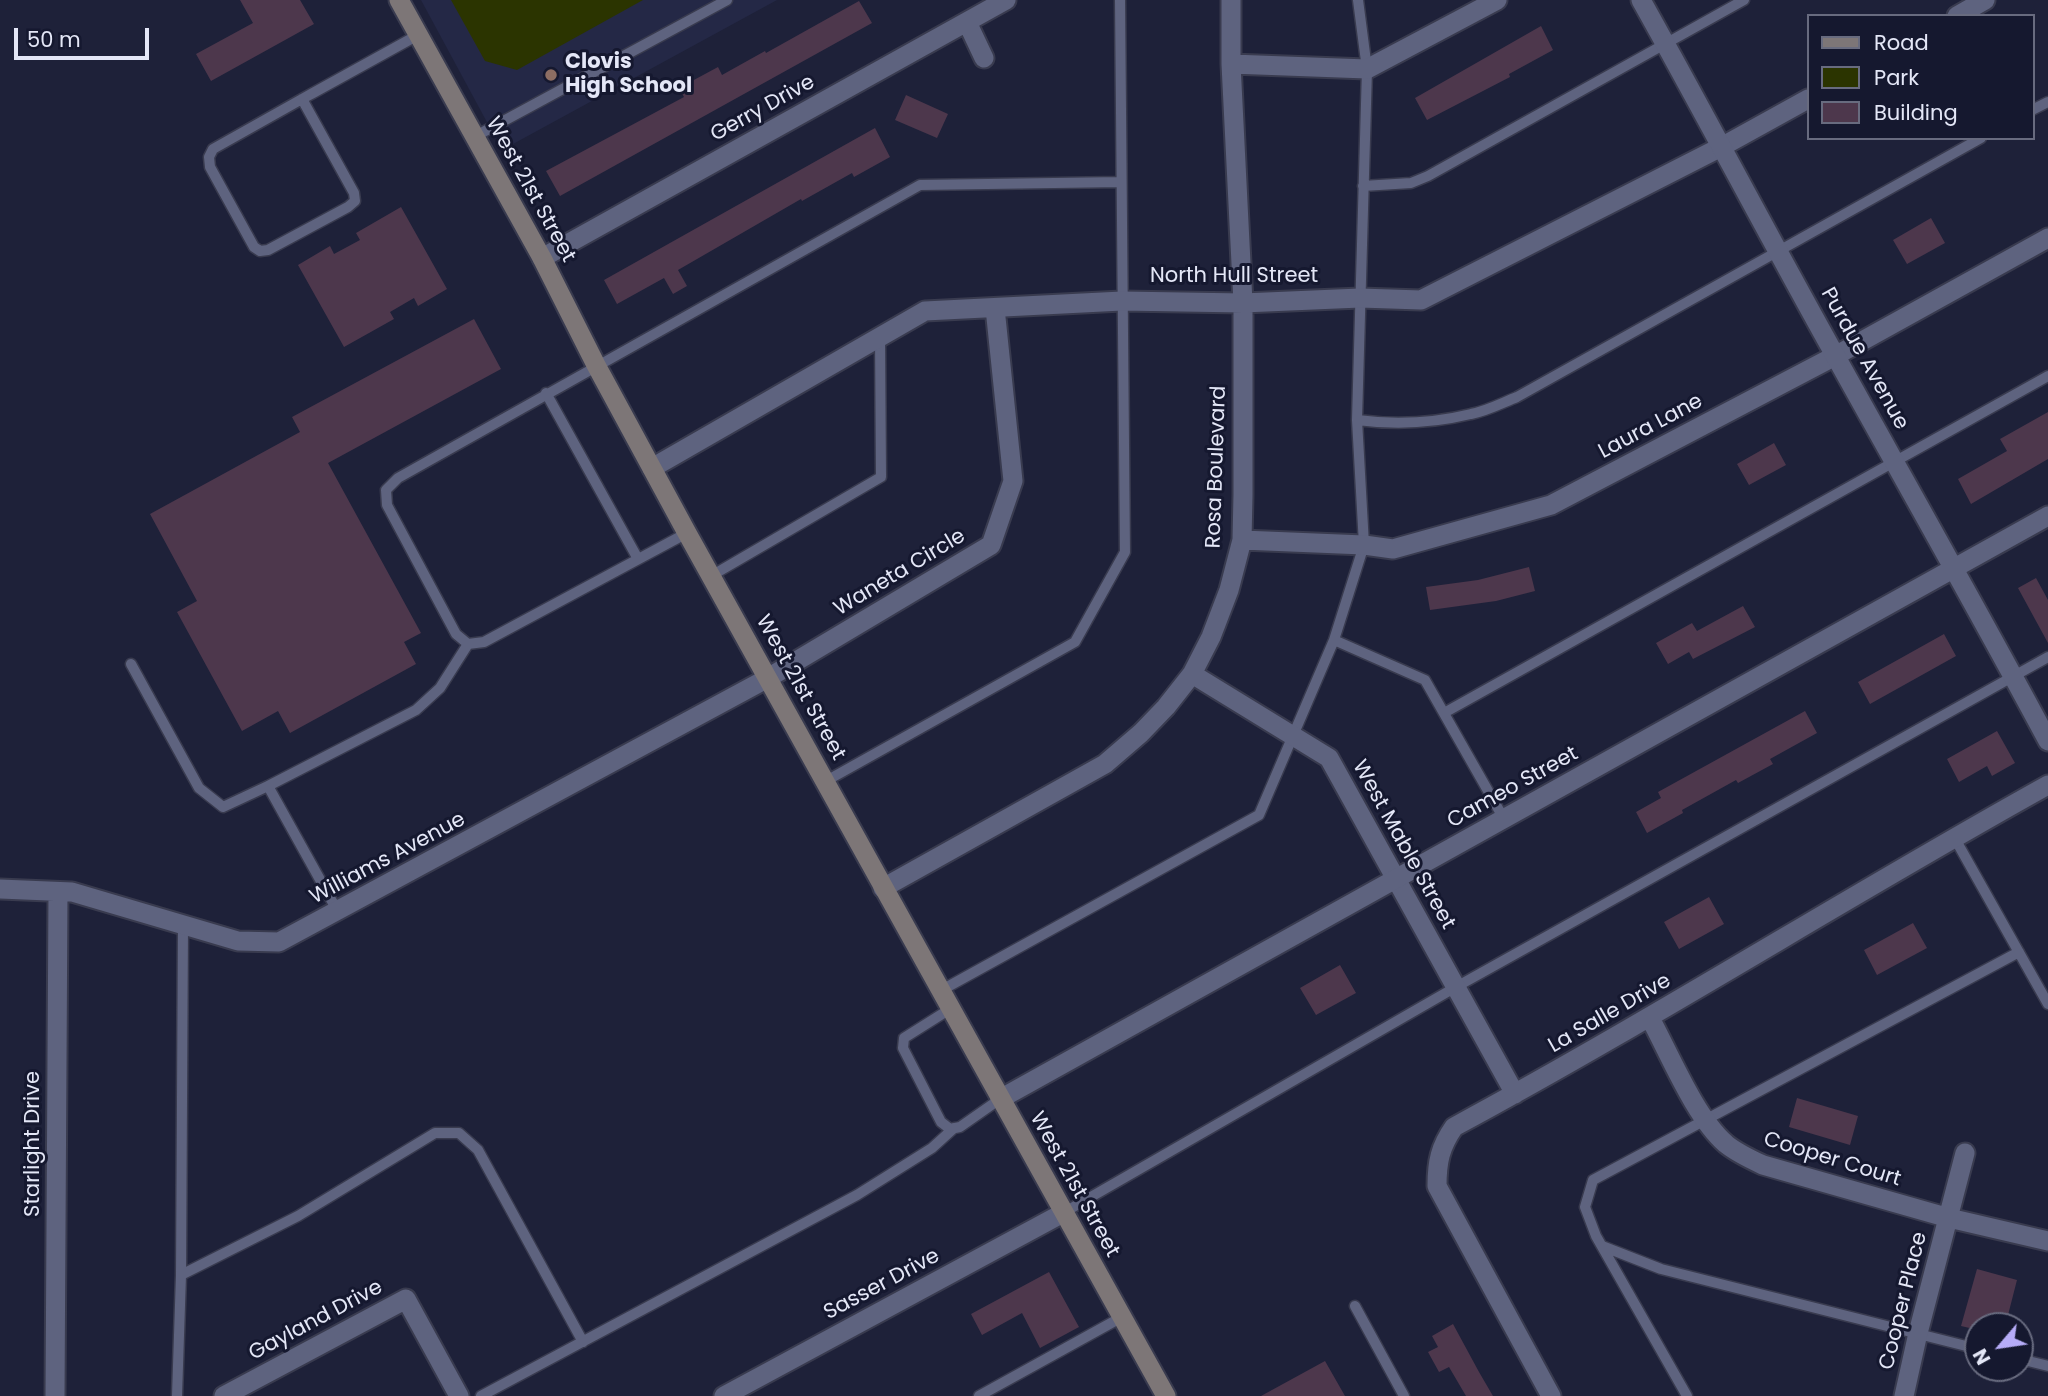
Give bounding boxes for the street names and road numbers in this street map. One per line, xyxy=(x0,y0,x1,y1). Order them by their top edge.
street label: Gerry Drive xyxy=(707,70,819,148)
street label: West 21st Street xyxy=(480,113,580,267)
street label: North Hull Street xyxy=(1150,264,1318,290)
street label: Purdue Avenue xyxy=(1815,284,1913,434)
street label: Rosa Boulevard xyxy=(1202,385,1232,549)
street label: Laura Lane xyxy=(1595,389,1707,465)
street label: Waneta Circle xyxy=(830,524,970,622)
street label: West 21st Street xyxy=(750,611,850,765)
street label: Cameo Street xyxy=(1443,742,1583,834)
street label: West Mable Street xyxy=(1346,756,1460,934)
street label: Williams Avenue xyxy=(306,807,470,911)
street label: La Salle Drive xyxy=(1544,969,1676,1059)
street label: Starlight Drive xyxy=(21,1071,47,1217)
street label: West 21st Street xyxy=(1024,1108,1124,1262)
street label: Cooper Court xyxy=(1760,1127,1904,1193)
street label: Cooper Place xyxy=(1875,1230,1933,1372)
street label: Sasser Drive xyxy=(820,1244,944,1326)
street label: Gayland Drive xyxy=(245,1275,387,1367)

